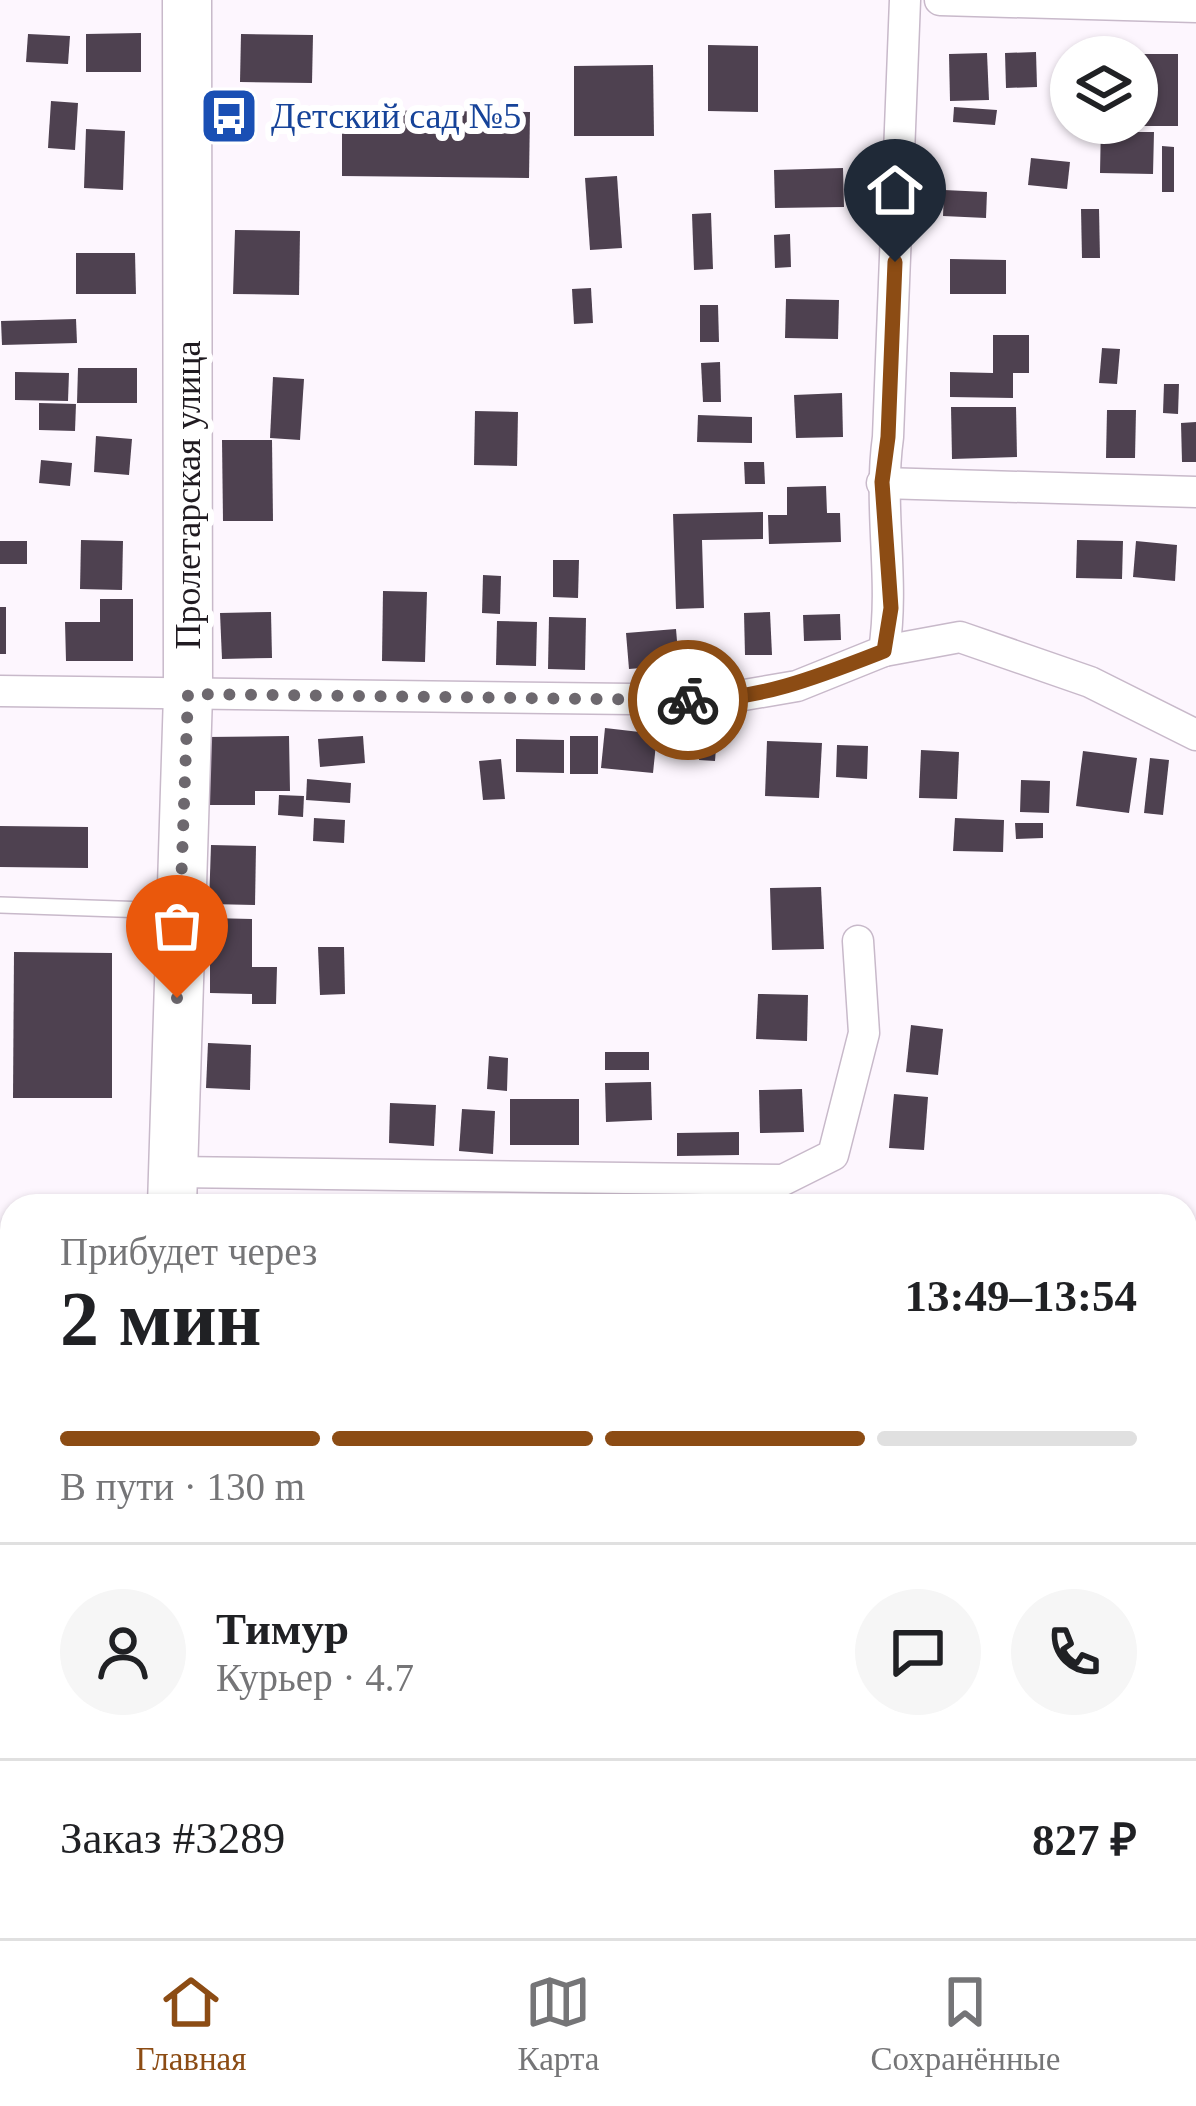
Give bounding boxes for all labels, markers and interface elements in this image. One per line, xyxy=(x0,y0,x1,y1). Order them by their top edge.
map controls xyxy=(1050,36,1158,144)
button: layers xyxy=(1050,36,1158,144)
bus stop icon: Детский сад №5 xyxy=(198,85,260,147)
place label: Детский сад №5 xyxy=(271,96,521,136)
pin xyxy=(844,139,946,262)
icon: home xyxy=(862,157,928,223)
street label: Пролетарская улица xyxy=(168,341,208,649)
courier xyxy=(628,640,748,760)
icon: bike xyxy=(655,667,721,733)
pin xyxy=(126,875,228,998)
icon: bag xyxy=(144,893,210,959)
text: Прибудет через xyxy=(60,1230,318,1273)
text: 13:49–13:54 xyxy=(905,1271,1137,1321)
text: 2 мин xyxy=(60,1275,262,1362)
text: В пути · 130 m xyxy=(60,1465,305,1508)
button: person xyxy=(60,1589,186,1715)
button: chat xyxy=(855,1589,981,1715)
button: phone xyxy=(1011,1589,1137,1715)
text: Тимур xyxy=(216,1604,349,1654)
text: Курьер · 4.7 xyxy=(216,1656,414,1699)
text: Заказ #3289 xyxy=(60,1813,285,1863)
text: 827 ₽ xyxy=(1032,1815,1137,1865)
tab: Главная xyxy=(136,1969,246,2078)
tab: Карта xyxy=(518,1969,599,2078)
tab: Сохранённые xyxy=(871,1969,1060,2078)

